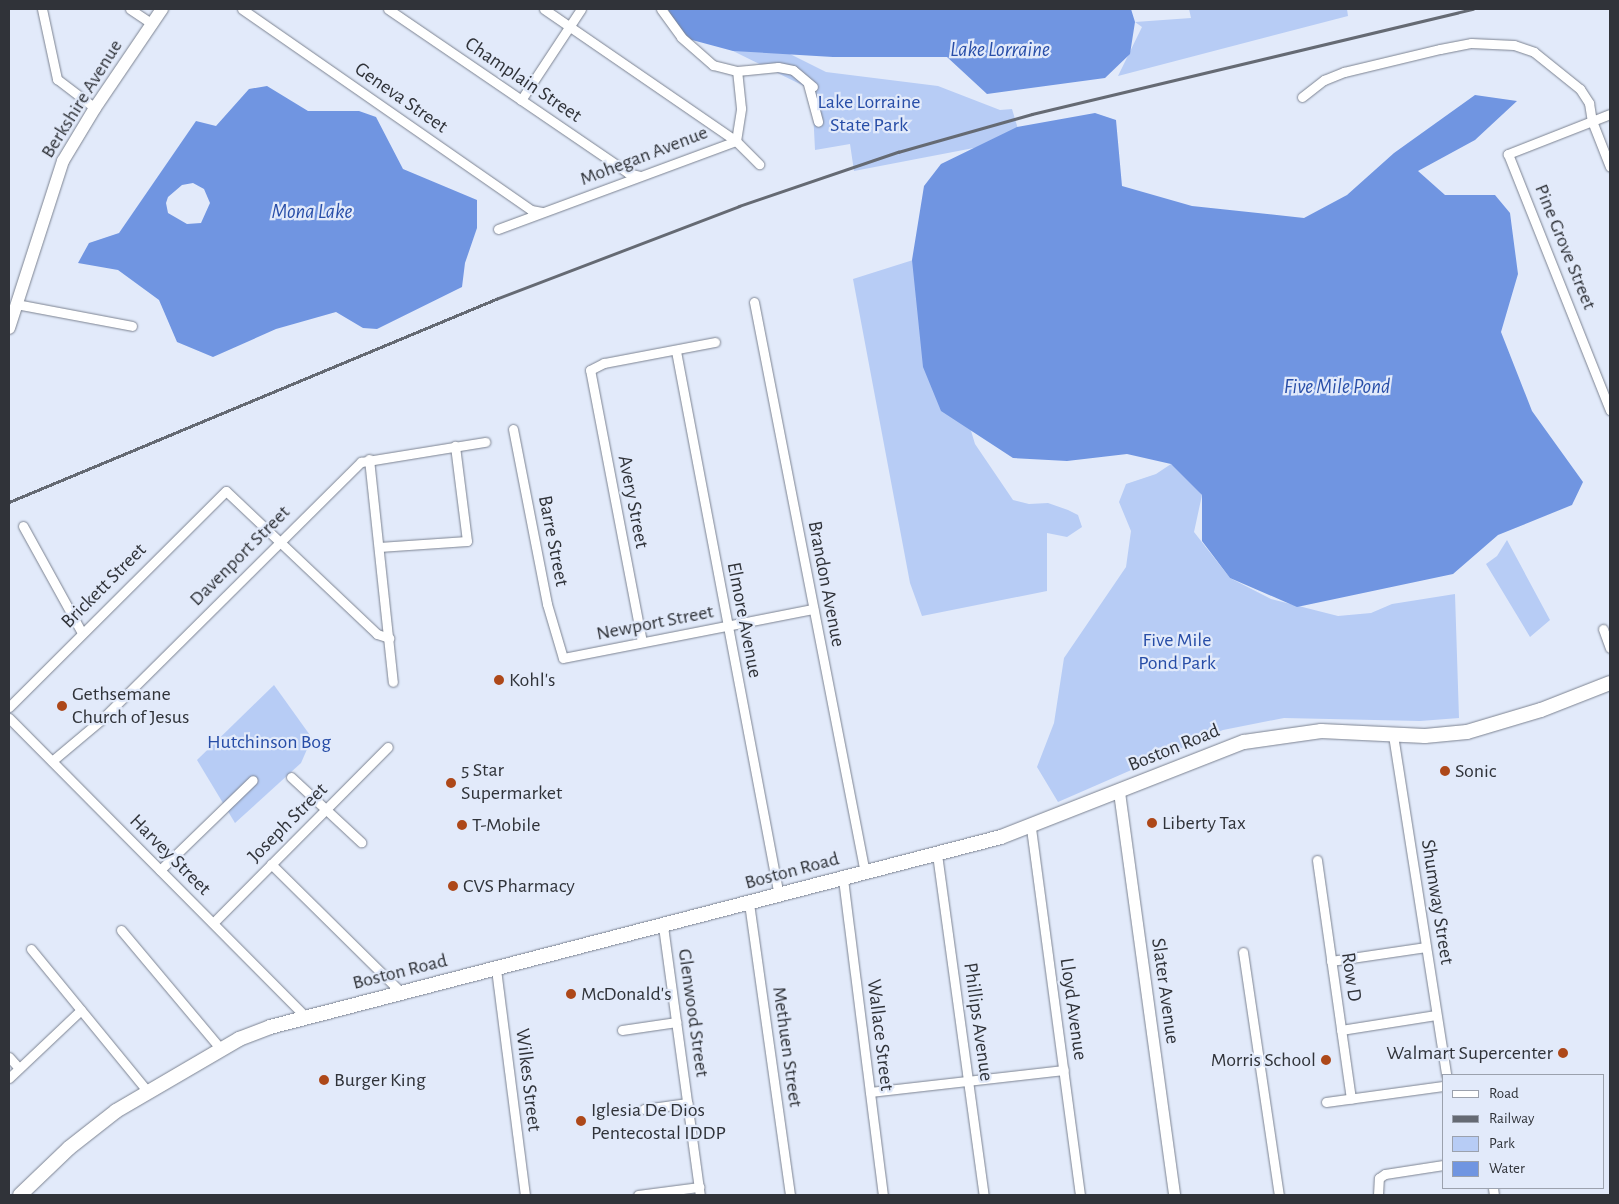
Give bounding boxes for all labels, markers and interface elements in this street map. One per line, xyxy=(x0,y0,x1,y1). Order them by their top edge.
street label: Champlain Street xyxy=(460,32,586,128)
street label: Berkshire Avenue xyxy=(36,35,128,163)
water label: Lake Lorraine xyxy=(950,37,1050,63)
street label: Geneva Street xyxy=(350,57,452,139)
park label: Lake Lorraine State Park xyxy=(818,90,920,137)
street label: Mohegan Avenue xyxy=(577,121,711,191)
street label: Pine Grove Street xyxy=(1529,181,1601,313)
water label: Mona Lake xyxy=(272,199,352,225)
water label: Five Mile Pond xyxy=(1284,374,1390,400)
street label: Avery Street xyxy=(612,453,654,551)
street label: Barre Street xyxy=(532,493,574,589)
street label: Davenport Street xyxy=(185,501,295,611)
street label: Brandon Avenue xyxy=(802,519,850,649)
street label: Brickett Street xyxy=(56,538,152,634)
street label: Elmore Avenue xyxy=(721,560,767,680)
street label: Newport Street xyxy=(594,600,716,646)
park label: Five Mile Pond Park xyxy=(1138,628,1216,675)
place label: Kohl's xyxy=(509,668,555,692)
marker: Kohl's xyxy=(493,674,505,686)
place label: Gethsemane Church of Jesus xyxy=(72,682,189,729)
marker: Gethsemane Church of Jesus xyxy=(56,700,68,712)
street label: Boston Road xyxy=(1125,719,1223,777)
park label: Hutchinson Bog xyxy=(207,730,331,754)
place label: 5 Star Supermarket xyxy=(461,759,562,806)
place label: Sonic xyxy=(1455,759,1497,783)
marker: Sonic xyxy=(1439,765,1451,777)
marker: 5 Star Supermarket xyxy=(445,777,457,789)
street label: Joseph Street xyxy=(243,778,333,868)
street label: Harvey Street xyxy=(124,809,216,901)
place label: Liberty Tax xyxy=(1162,811,1246,835)
place label: T-Mobile xyxy=(472,813,540,837)
marker: Liberty Tax xyxy=(1146,817,1158,829)
marker: T-Mobile xyxy=(456,819,468,831)
street label: Shumway Street xyxy=(1415,838,1459,966)
street label: Boston Road xyxy=(742,847,842,895)
place label: CVS Pharmacy xyxy=(463,874,575,898)
marker: CVS Pharmacy xyxy=(447,880,459,892)
street label: Slater Avenue xyxy=(1146,936,1184,1046)
street label: Glenwood Street xyxy=(672,947,714,1079)
street label: Boston Road xyxy=(350,949,450,995)
street label: Row D xyxy=(1336,951,1366,1003)
street label: Lloyd Avenue xyxy=(1054,956,1092,1062)
street label: Phillips Avenue xyxy=(958,961,998,1083)
street label: Wallace Street xyxy=(861,978,899,1092)
place label: McDonald's xyxy=(581,982,672,1006)
street label: Methuen Street xyxy=(767,985,807,1109)
marker: McDonald's xyxy=(565,988,577,1000)
street label: Wilkes Street xyxy=(510,1027,546,1133)
place label: Walmart Supercenter xyxy=(1386,1041,1553,1065)
marker: Walmart Supercenter xyxy=(1557,1047,1569,1059)
place label: Morris School xyxy=(1211,1048,1316,1072)
marker: Morris School xyxy=(1320,1054,1332,1066)
place label: Burger King xyxy=(334,1068,426,1092)
marker: Burger King xyxy=(318,1074,330,1086)
legend xyxy=(1442,1074,1604,1189)
text: Road xyxy=(1489,1086,1519,1101)
place label: Iglesia De Dios Pentecostal IDDP xyxy=(591,1098,726,1145)
text: Railway xyxy=(1489,1111,1534,1126)
marker: Iglesia De Dios Pentecostal IDDP xyxy=(575,1115,587,1127)
text: Park xyxy=(1489,1136,1515,1151)
text: Water xyxy=(1489,1161,1525,1176)

